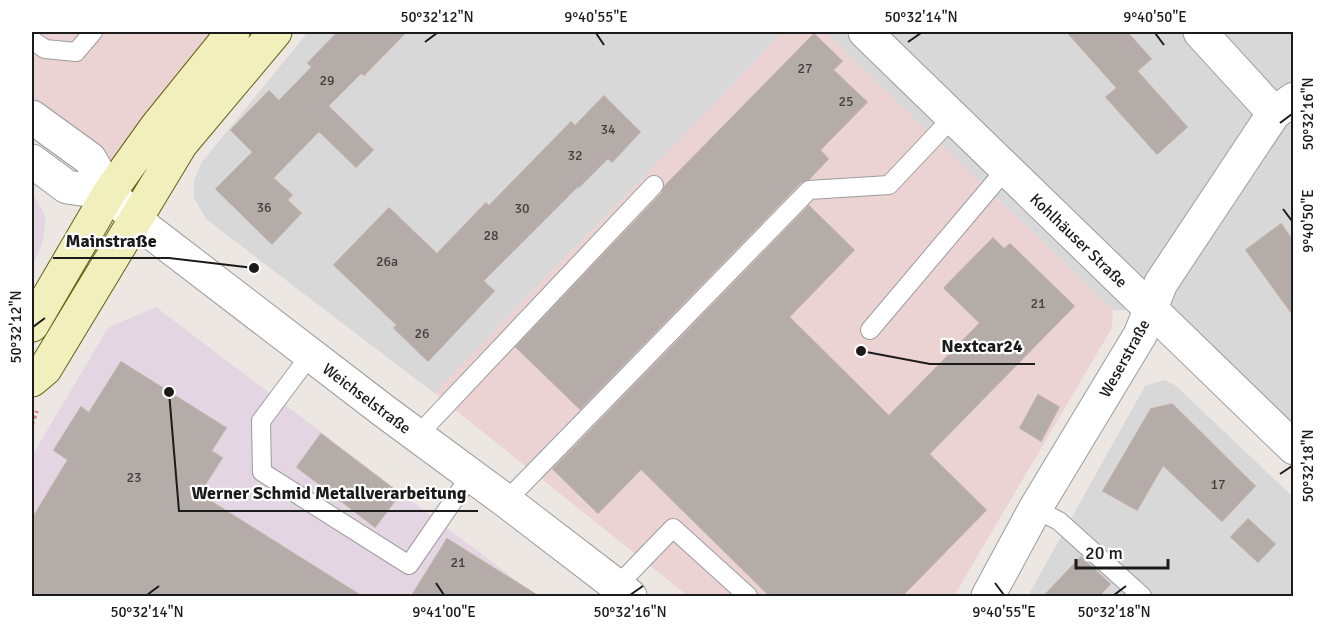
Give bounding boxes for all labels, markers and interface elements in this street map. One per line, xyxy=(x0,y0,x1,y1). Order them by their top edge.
text: 50°32'12"N xyxy=(400,8,474,26)
text: 9°40'55"E xyxy=(564,8,628,26)
text: 50°32'14"N xyxy=(884,8,958,26)
text: 9°40'50"E xyxy=(1123,8,1187,26)
house number: 27 xyxy=(797,60,813,77)
house number: 29 xyxy=(319,72,335,89)
text: 50°32'16"N xyxy=(1299,77,1317,151)
house number: 25 xyxy=(838,93,854,110)
house number: 34 xyxy=(600,121,616,138)
house number: 32 xyxy=(567,147,583,164)
street label: Kohlhäuser Straße xyxy=(1026,189,1131,292)
text: 9°40'50"E xyxy=(1299,189,1317,253)
house number: 36 xyxy=(256,199,272,216)
house number: 30 xyxy=(514,200,530,217)
callout: Mainstraße xyxy=(53,222,169,258)
house number: 28 xyxy=(483,227,499,244)
text: Mainstraße xyxy=(65,230,157,252)
house number: 26a xyxy=(376,253,398,270)
text: 50°32'12"N xyxy=(7,290,25,364)
house number: 21 xyxy=(1030,295,1046,312)
street label: Weserstraße xyxy=(1095,316,1155,401)
house number: 26 xyxy=(414,325,430,342)
callout: Nextcar24 xyxy=(930,328,1035,364)
text: Nextcar24 xyxy=(941,335,1023,357)
street label: Weichselstraße xyxy=(318,359,415,439)
text: 50°32'18"N xyxy=(1299,429,1317,503)
house number: 23 xyxy=(126,469,142,486)
callout: Werner Schmid Metallverarbeitung xyxy=(179,475,478,511)
house number: 17 xyxy=(1210,476,1226,493)
text: Werner Schmid Metallverarbeitung xyxy=(191,482,467,504)
scale bar xyxy=(1076,532,1168,570)
text: 20 m xyxy=(1085,542,1123,564)
house number: 21 xyxy=(450,554,466,571)
text: 50°32'14"N xyxy=(110,603,184,621)
text: 9°41'00"E xyxy=(412,603,476,621)
text: 50°32'16"N xyxy=(593,603,667,621)
text: 9°40'55"E xyxy=(972,603,1036,621)
text: 50°32'18"N xyxy=(1077,603,1151,621)

